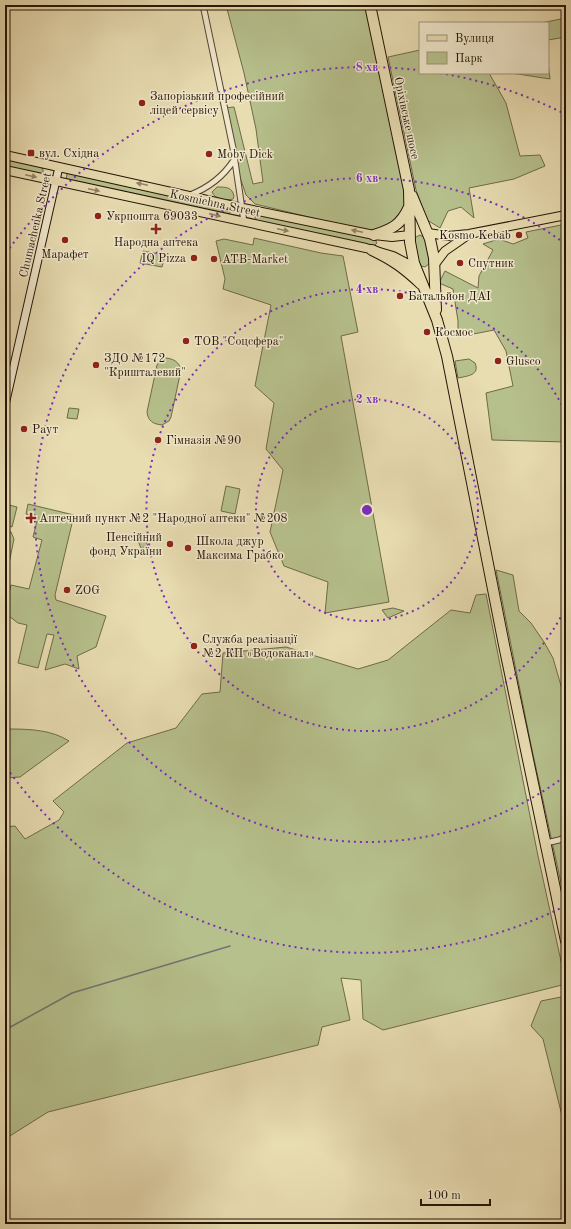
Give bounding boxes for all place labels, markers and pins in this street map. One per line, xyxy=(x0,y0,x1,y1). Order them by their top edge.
place label: Запорізький професійний ліцей сервісу xyxy=(150,90,285,117)
marker: Запорізький професійний ліцей сервісу xyxy=(137,98,147,108)
place label: вул. Східна xyxy=(39,147,99,160)
marker: вул. Східна xyxy=(26,148,36,158)
marker: Moby Dick xyxy=(204,149,214,159)
place label: Moby Dick xyxy=(217,149,273,161)
marker: Укрпошта 69033 xyxy=(93,211,103,221)
place label: Укрпошта 69033 xyxy=(106,211,198,223)
marker: Народна аптека xyxy=(151,224,161,234)
place label: Kosmo Kebab xyxy=(439,230,511,242)
marker: Kosmo Kebab xyxy=(514,230,524,240)
marker: Марафет xyxy=(60,235,70,245)
place label: Народна аптека xyxy=(114,237,198,249)
place label: Марафет xyxy=(41,249,89,261)
place label: IQ Pizza xyxy=(142,253,186,265)
marker: IQ Pizza xyxy=(189,253,199,263)
marker: ATB-Market xyxy=(209,254,219,264)
place label: ATB-Market xyxy=(222,254,288,266)
marker: Спутник xyxy=(455,258,465,268)
place label: Спутник xyxy=(468,258,514,270)
marker: Батальйон ДАI xyxy=(395,291,405,301)
place label: Батальйон ДАI xyxy=(408,291,491,303)
marker: Космос xyxy=(422,327,432,337)
place label: Космос xyxy=(435,327,473,339)
marker: ТОВ "Соцсфера" xyxy=(181,336,191,346)
place label: ТОВ "Соцсфера" xyxy=(194,336,284,348)
place label: ЗДО №172 "Кришталевий" xyxy=(104,353,186,379)
marker: Glusco xyxy=(493,356,503,366)
place label: Glusco xyxy=(506,356,541,368)
marker: ЗДО №172 "Кришталевий" xyxy=(91,360,101,370)
marker: Раут xyxy=(19,424,29,434)
place label: Раут xyxy=(32,424,58,436)
place label: Гімназія №90 xyxy=(166,434,241,447)
marker: Гімназія №90 xyxy=(153,435,163,445)
centre of rings xyxy=(360,503,374,517)
marker: Аптечний пункт №2 "Народної аптеки" №208 xyxy=(26,513,36,523)
place label: Аптечний пункт №2 "Народної аптеки" №208 xyxy=(39,513,288,525)
place label: Пенсійний фонд України xyxy=(89,531,162,558)
place label: Школа джур Максима Грабко xyxy=(196,536,284,562)
marker: Пенсійний фонд України xyxy=(165,539,175,549)
marker: Школа джур Максима Грабко xyxy=(183,543,193,553)
marker: ZOG xyxy=(62,585,72,595)
place label: ZOG xyxy=(75,585,100,597)
place label: Служба реалізації №2 КП «Водоканал» xyxy=(202,633,314,660)
marker: Служба реалізації №2 КП «Водоканал» xyxy=(189,641,199,651)

